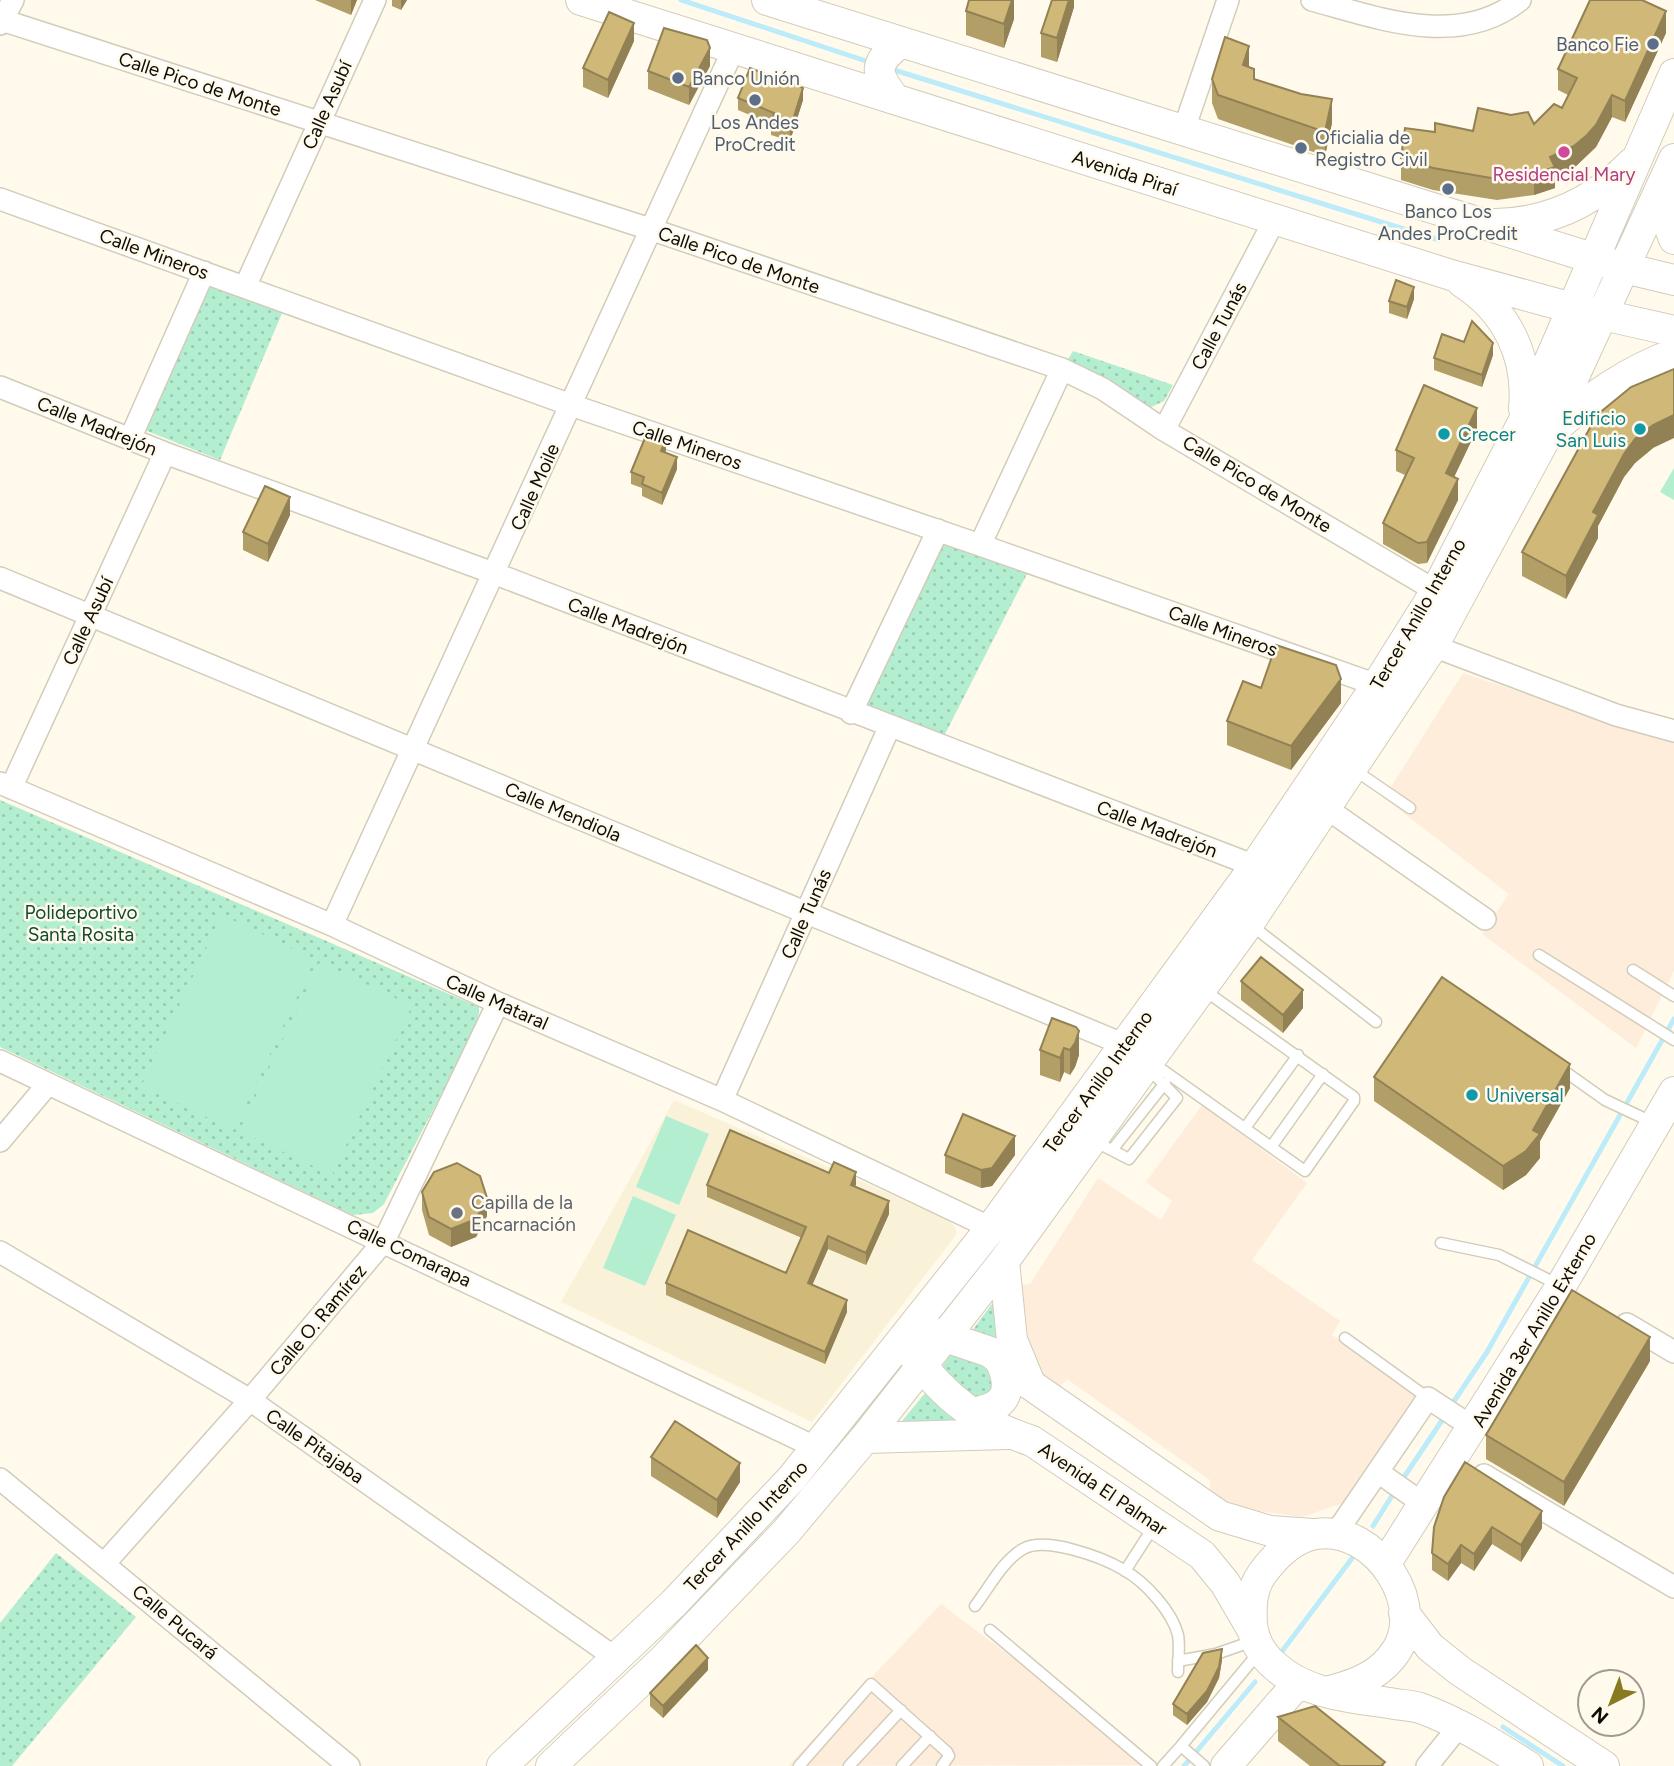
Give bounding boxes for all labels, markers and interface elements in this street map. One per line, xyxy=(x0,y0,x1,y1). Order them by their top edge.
place label: Banco Fie xyxy=(1556,33,1639,56)
marker: Banco Fie xyxy=(1645,36,1661,52)
street label: Calle Pico de Monte xyxy=(116,47,284,121)
street label: Calle Asubí xyxy=(297,56,357,153)
place label: Banco Unión xyxy=(692,67,800,90)
marker: Banco Unión xyxy=(670,70,686,86)
marker: Los Andes ProCredit xyxy=(747,92,763,108)
place label: Los Andes ProCredit xyxy=(711,111,799,156)
place label: Oficialia de Registro Civil xyxy=(1315,126,1428,171)
marker: Oficialia de Registro Civil xyxy=(1293,140,1309,156)
marker: Residencial Mary xyxy=(1556,144,1572,160)
street label: Avenida Piraí xyxy=(1070,145,1182,201)
place label: Residencial Mary xyxy=(1492,163,1636,186)
marker: Banco Los Andes ProCredit xyxy=(1440,181,1456,197)
place label: Banco Los Andes ProCredit xyxy=(1378,200,1518,245)
street label: Calle Pico de Monte xyxy=(655,222,823,298)
street label: Calle Mineros xyxy=(96,224,212,284)
street label: Calle Tunás xyxy=(1186,278,1252,374)
street label: Calle Madrejón xyxy=(34,392,160,460)
place label: Edificio San Luis xyxy=(1556,407,1626,452)
street label: Calle Mineros xyxy=(629,415,745,475)
marker: Edificio San Luis xyxy=(1632,421,1648,437)
place label: Crecer xyxy=(1458,423,1516,446)
marker: Crecer xyxy=(1436,426,1452,442)
street label: Calle Pico de Monte xyxy=(1178,430,1336,538)
street label: Calle Moile xyxy=(506,440,564,534)
street label: Tercer Anillo Interno xyxy=(1365,534,1471,694)
street label: Calle Asubí xyxy=(58,572,119,669)
street label: Calle Madrejón xyxy=(564,592,692,660)
street label: Calle Mineros xyxy=(1165,601,1281,661)
street label: Calle Mendiola xyxy=(501,777,625,847)
street label: Calle Madrejón xyxy=(1093,795,1221,863)
street label: Calle Tunás xyxy=(776,865,836,963)
park label: Polideportivo Santa Rosita xyxy=(25,901,137,946)
street label: Calle Mataral xyxy=(442,969,552,1035)
street label: Tercer Anillo Interno xyxy=(1038,1006,1158,1158)
place label: Universal xyxy=(1486,1084,1564,1107)
marker: Universal xyxy=(1464,1087,1480,1103)
place label: Capilla de la Encarnación xyxy=(471,1191,576,1236)
marker: Capilla de la Encarnación xyxy=(449,1205,465,1221)
street label: Calle Comarapa xyxy=(343,1214,475,1292)
street label: Avenida 3er Anillo Externo xyxy=(1467,1229,1601,1431)
street label: Calle O. Ramírez xyxy=(265,1260,371,1380)
street label: Calle Pitajaba xyxy=(261,1404,369,1488)
street label: Avenida El Palmar xyxy=(1034,1437,1172,1541)
street label: Tercer Anillo Interno xyxy=(679,1456,813,1596)
street label: Calle Pucará xyxy=(128,1580,222,1664)
north arrow xyxy=(1576,1668,1646,1738)
text: N xyxy=(1587,1702,1613,1729)

